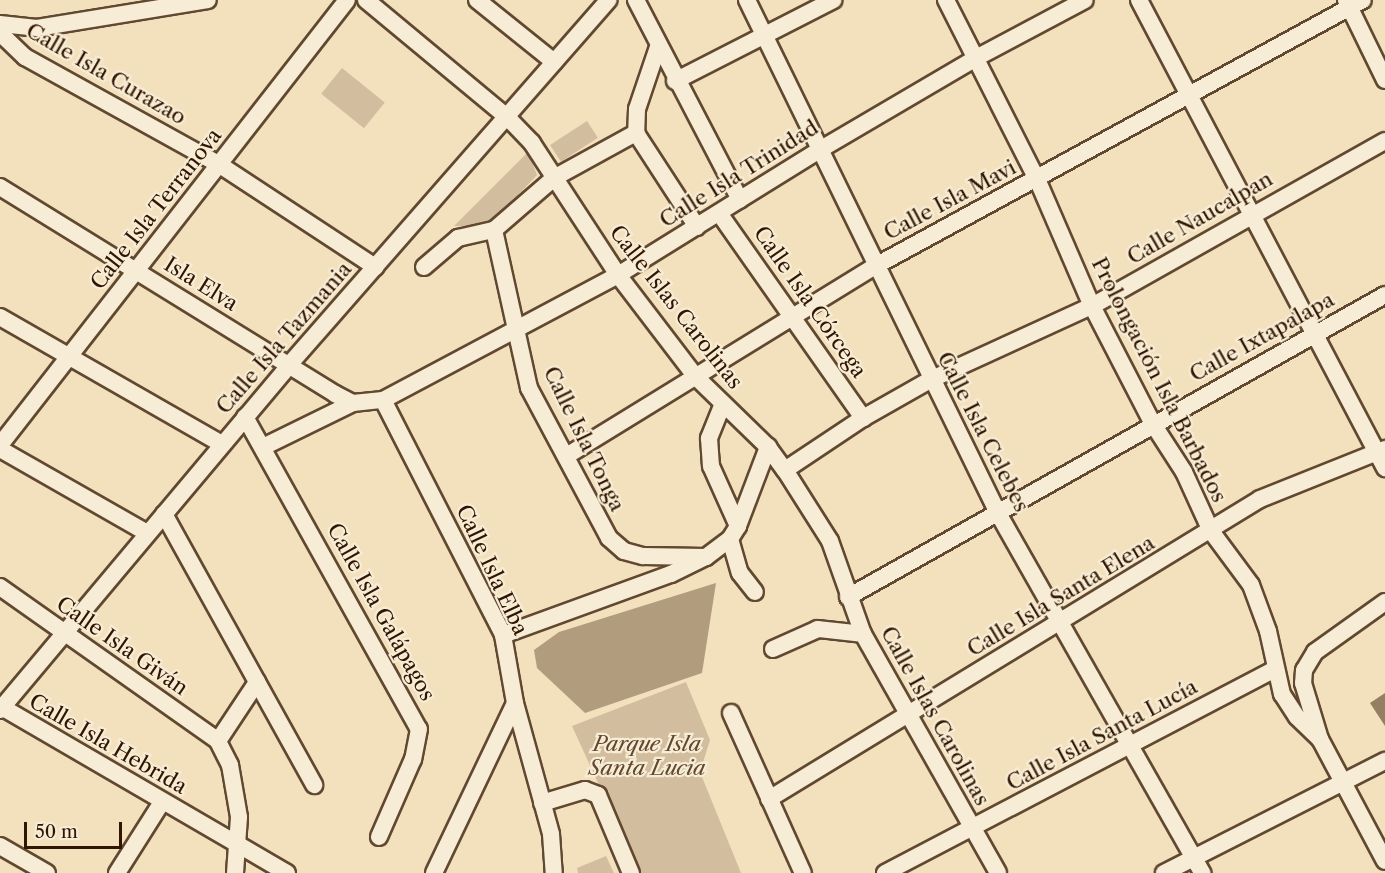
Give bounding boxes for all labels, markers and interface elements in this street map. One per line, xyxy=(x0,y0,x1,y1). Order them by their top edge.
street label: Calle Isla Curazao xyxy=(21,18,191,130)
street label: Calle Isla Trinidad xyxy=(655,115,823,233)
street label: Calle Isla Terranova xyxy=(85,123,227,295)
street label: Calle Isla Mavi xyxy=(880,155,1020,245)
street label: Calle Naucalpan xyxy=(1123,166,1277,270)
street label: Calle Islas Carolinas xyxy=(604,220,748,394)
street label: Calle Isla Córcega xyxy=(748,221,872,383)
street label: Isla Elva xyxy=(159,252,243,316)
street label: Prolongación Isla Barbados xyxy=(1086,253,1232,507)
street label: Calle Isla Tazmania xyxy=(211,257,357,419)
street label: Calle Ixtapalapa xyxy=(1185,287,1339,387)
street label: Calle Isla Celebes xyxy=(932,348,1034,516)
street label: Calle Isla Tonga xyxy=(538,362,630,516)
street label: Calle Isla Elba xyxy=(451,501,533,639)
street label: Calle Isla Galápagos xyxy=(322,519,440,705)
street label: Calle Isla Santa Elena xyxy=(963,530,1159,662)
street label: Calle Isla Giván xyxy=(51,591,193,701)
street label: Calle Islas Carolinas xyxy=(875,622,995,810)
street label: Calle Isla Santa Lucía xyxy=(1002,674,1202,796)
street label: Calle Isla Hebrida xyxy=(25,689,191,799)
park label: Parque Isla Santa Lucia xyxy=(589,731,705,781)
scale bar xyxy=(27,810,124,848)
text: 50 m xyxy=(35,821,78,843)

